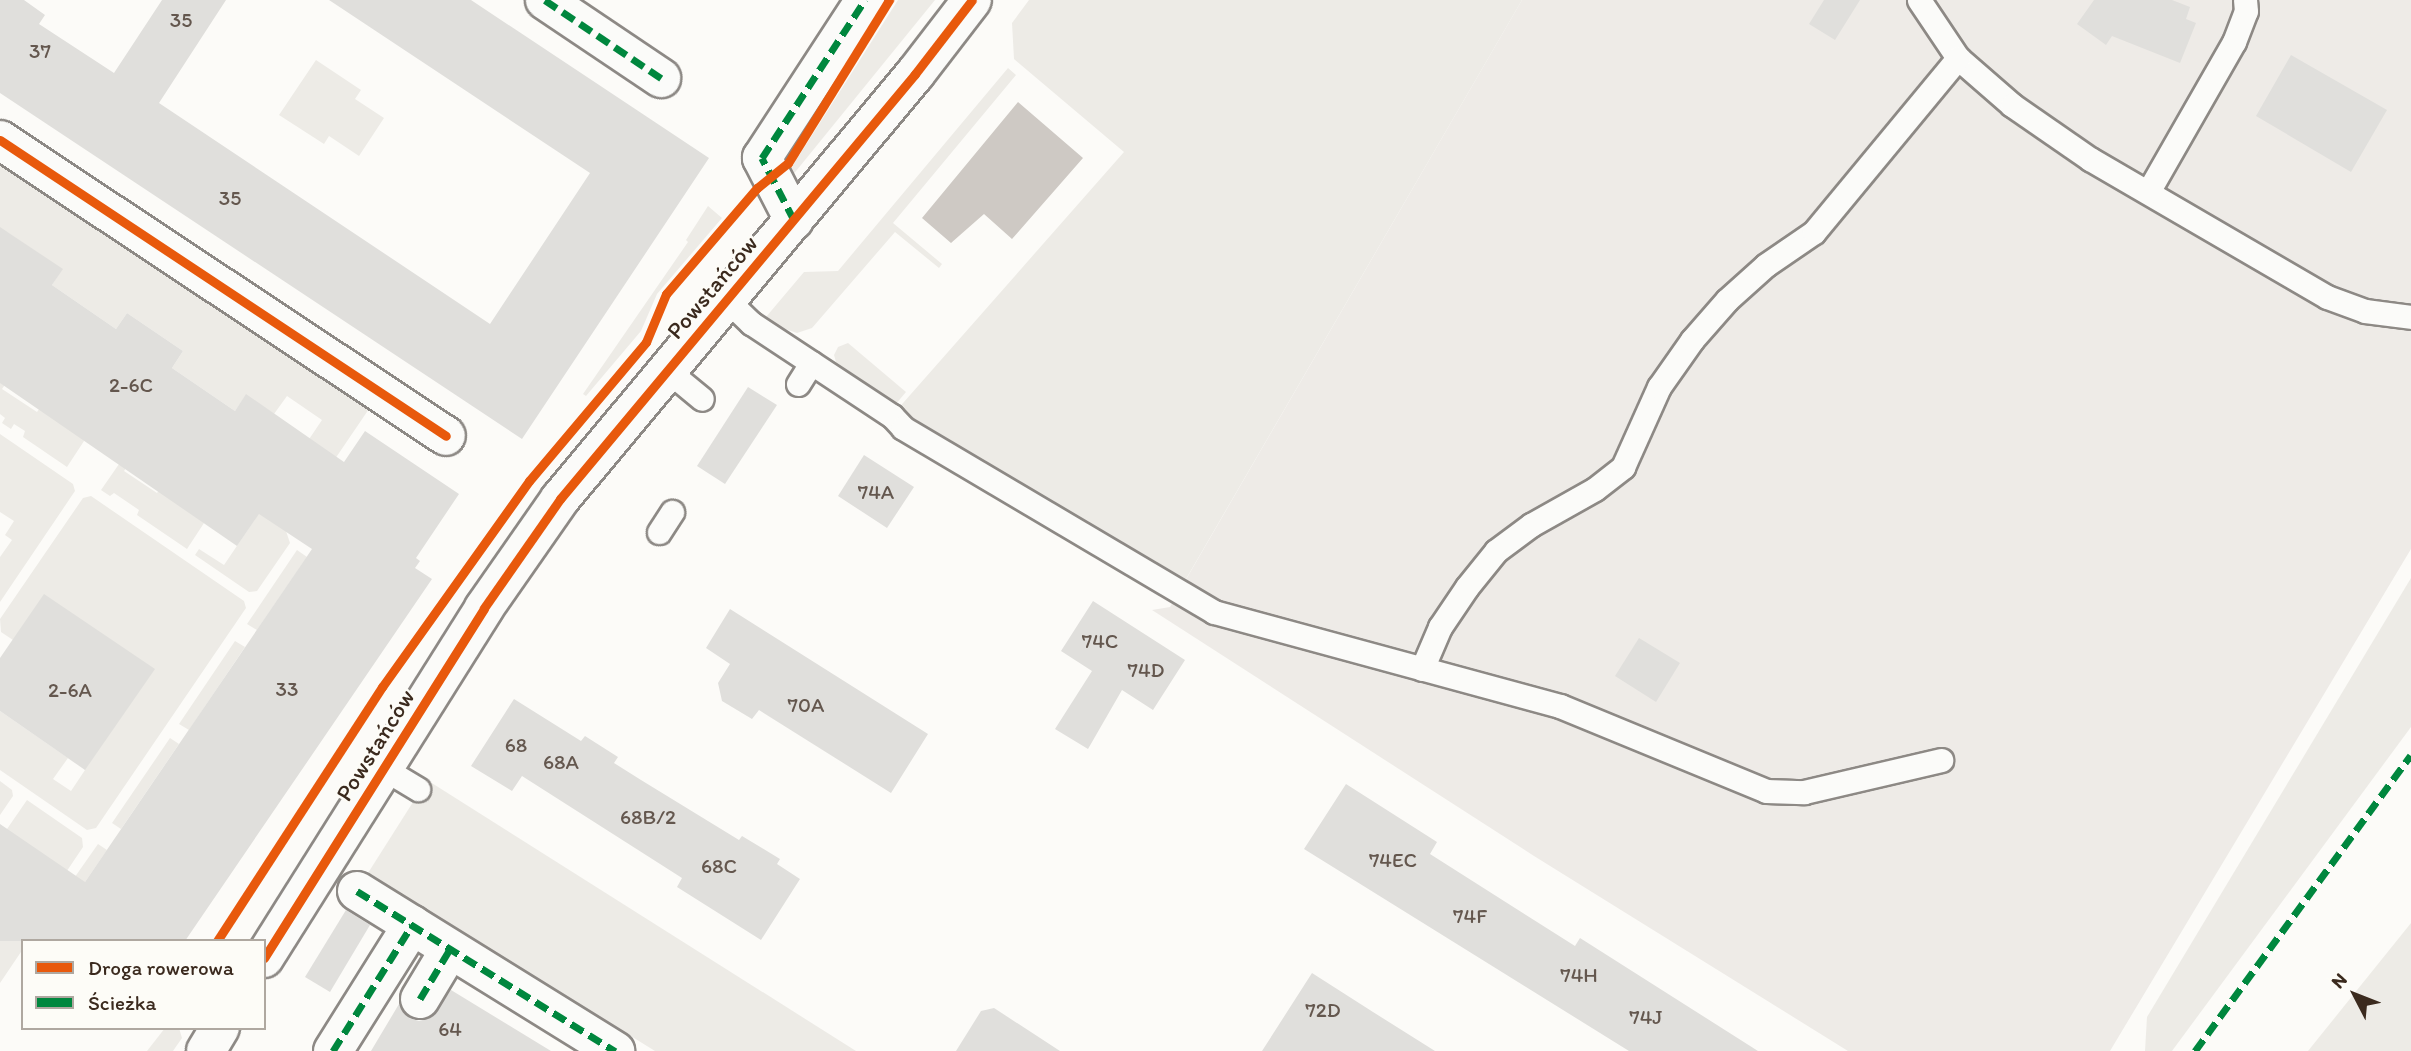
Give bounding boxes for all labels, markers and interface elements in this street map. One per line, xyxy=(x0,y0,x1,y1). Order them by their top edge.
house number: 35 xyxy=(170,7,192,33)
house number: 37 xyxy=(29,38,51,64)
house number: 35 xyxy=(219,185,241,211)
street label: Powstańców xyxy=(660,229,764,345)
house number: 2-6C xyxy=(109,372,153,398)
house number: 74A xyxy=(858,479,894,505)
house number: 74C xyxy=(1082,628,1118,654)
house number: 74D xyxy=(1128,657,1164,683)
house number: 33 xyxy=(276,676,298,702)
house number: 2-6A xyxy=(48,677,92,703)
street label: Powstańców xyxy=(329,684,421,806)
house number: 70A xyxy=(788,692,824,718)
house number: 68 xyxy=(505,732,527,758)
house number: 68A xyxy=(543,749,579,775)
house number: 68B/2 xyxy=(620,804,676,830)
house number: 74EC xyxy=(1369,847,1417,873)
house number: 68C xyxy=(701,853,737,879)
house number: 74F xyxy=(1453,903,1487,929)
legend xyxy=(21,939,266,1030)
text: Droga rowerowa xyxy=(88,955,234,980)
north arrow xyxy=(2320,960,2390,1030)
house number: 74H xyxy=(1560,962,1598,988)
text: N xyxy=(2326,968,2352,993)
text: Ścieżka xyxy=(88,990,156,1015)
house number: 72D xyxy=(1305,997,1341,1023)
house number: 74J xyxy=(1629,1004,1663,1030)
house number: 64 xyxy=(438,1016,462,1042)

